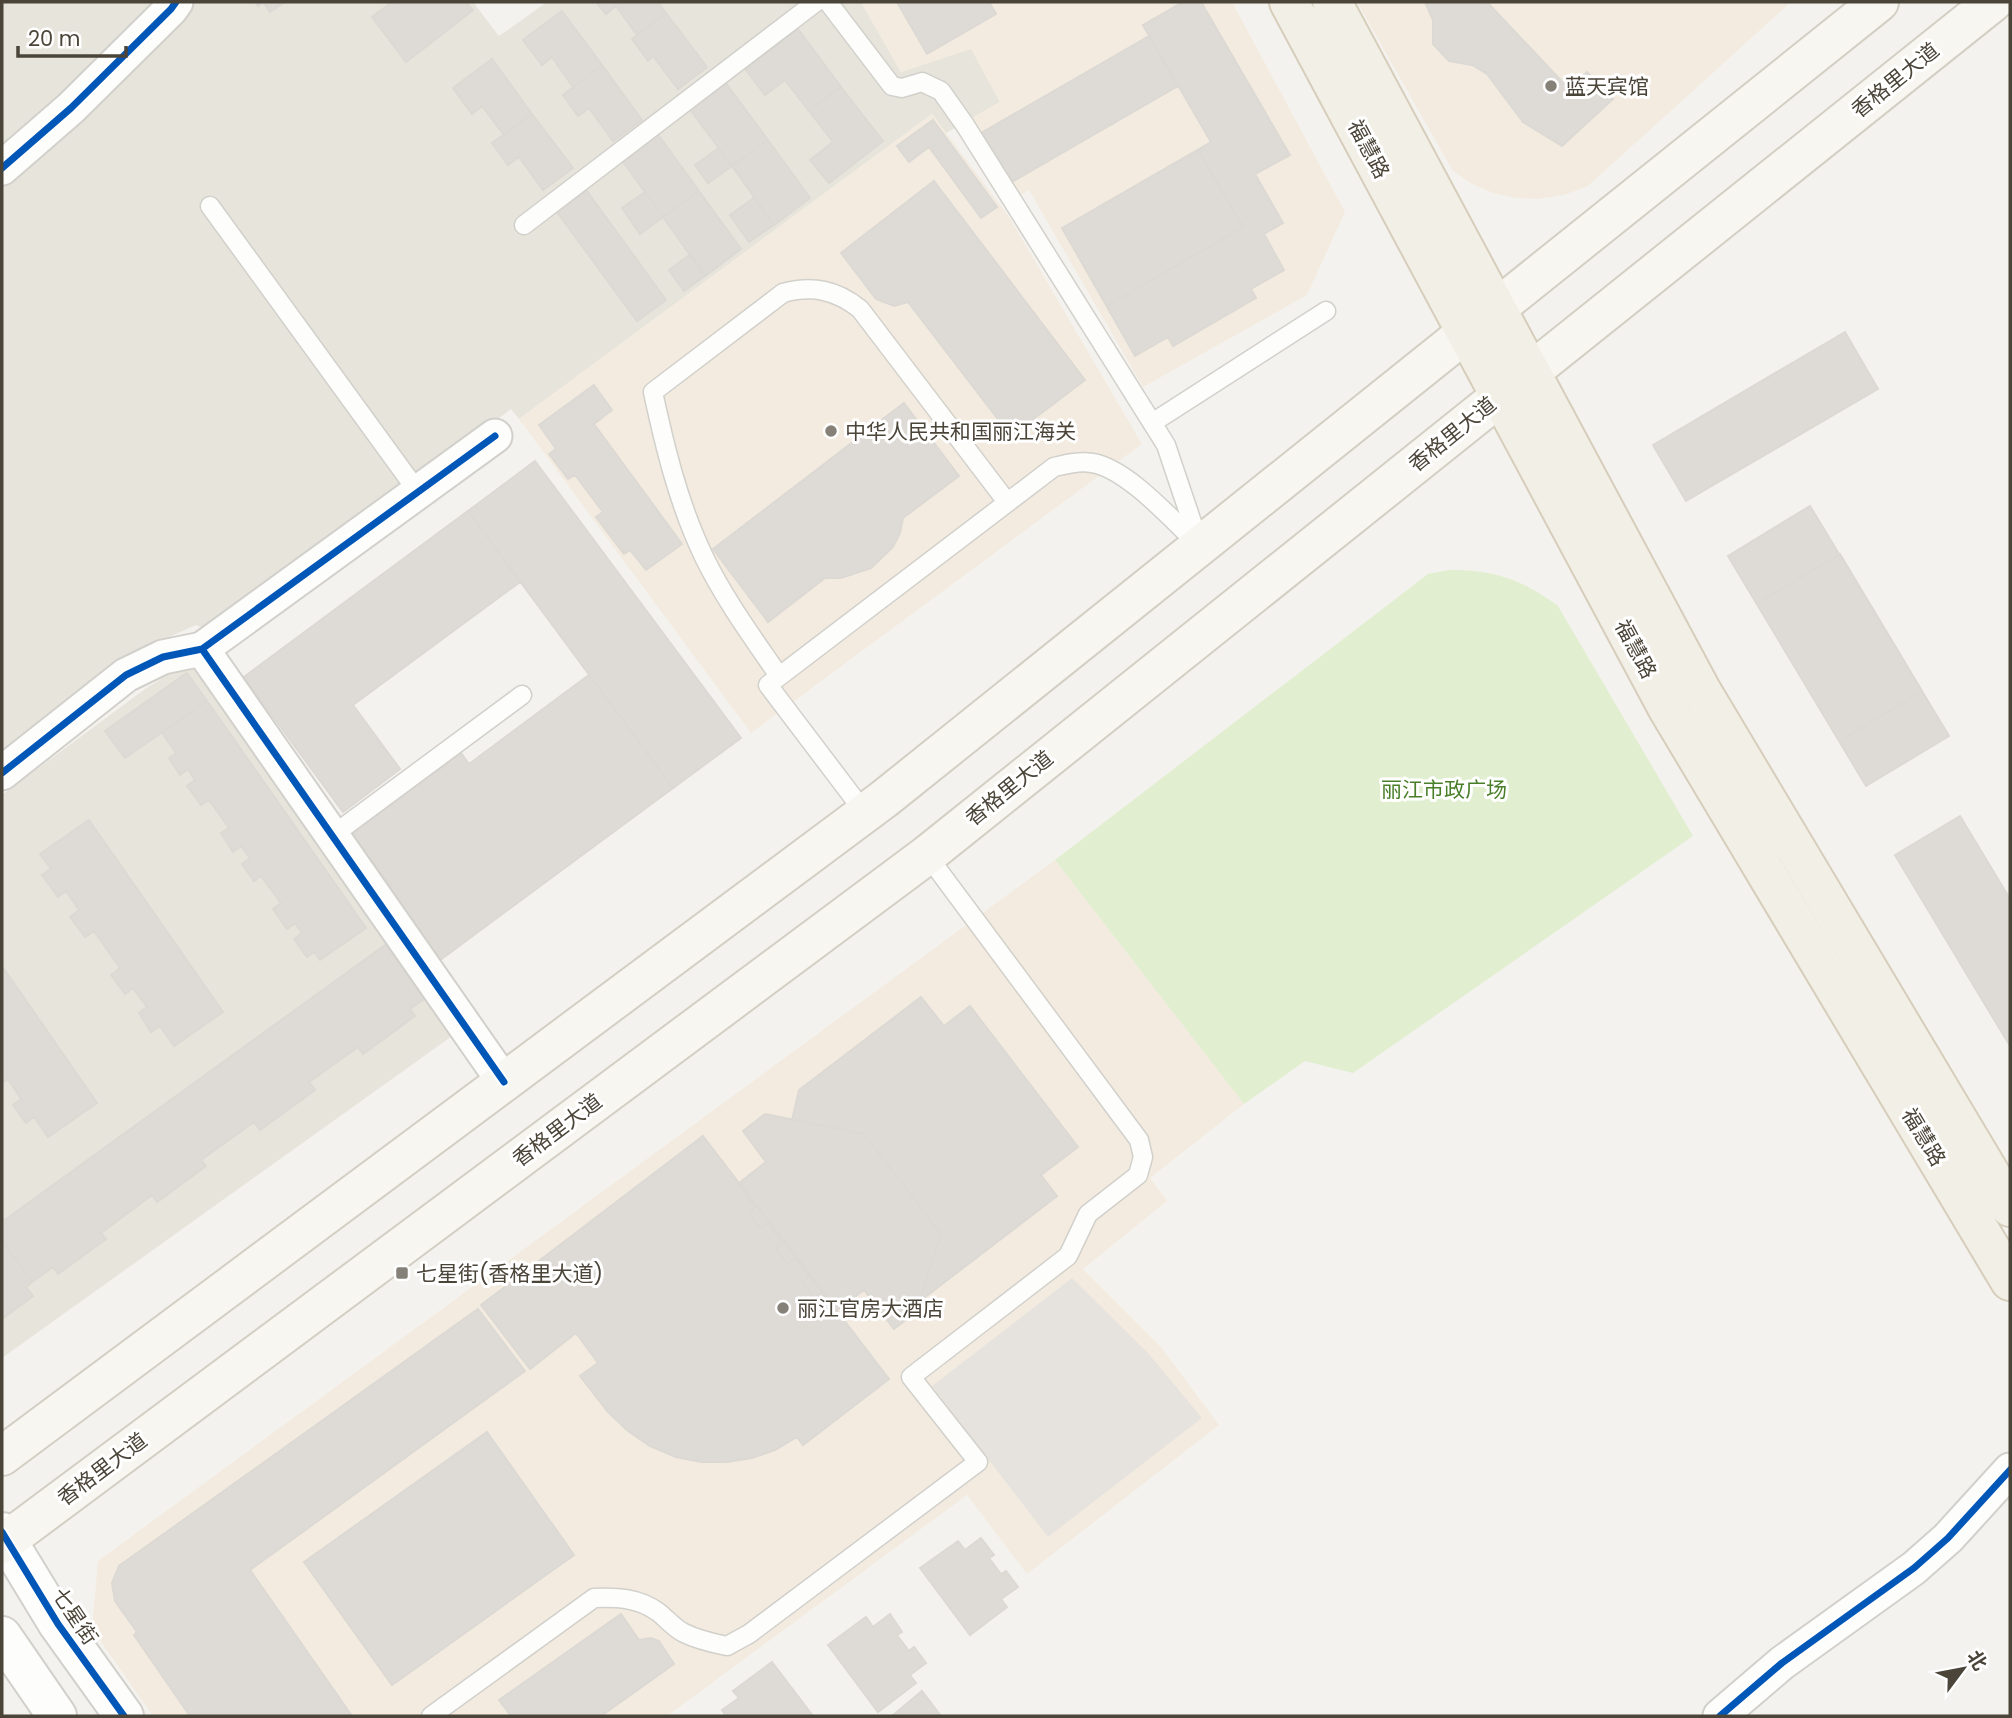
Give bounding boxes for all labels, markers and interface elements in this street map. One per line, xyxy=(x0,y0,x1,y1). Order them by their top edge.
scale bar xyxy=(18,14,126,58)
text: 20 m xyxy=(28,24,81,53)
street label: 香格里大道 xyxy=(1845,36,1945,124)
place label: 蓝天宾馆 xyxy=(1565,72,1649,101)
marker: 蓝天宾馆 xyxy=(1543,78,1559,94)
street label: 福慧路 xyxy=(1341,114,1397,184)
street label: 香格里大道 xyxy=(1402,390,1502,478)
place label: 中华人民共和国丽江海关 xyxy=(845,417,1076,446)
marker: 中华人民共和国丽江海关 xyxy=(823,423,839,439)
street label: 福慧路 xyxy=(1608,614,1664,684)
street label: 香格里大道 xyxy=(959,744,1059,832)
park label: 丽江市政广场 xyxy=(1381,775,1507,804)
street label: 香格里大道 xyxy=(506,1087,608,1173)
street label: 福慧路 xyxy=(1895,1103,1953,1171)
place label: 七星街(香格里大道) xyxy=(416,1259,603,1288)
marker: 七星街(香格里大道) xyxy=(394,1265,410,1281)
place label: 丽江官房大酒店 xyxy=(797,1294,944,1323)
marker: 丽江官房大酒店 xyxy=(775,1300,791,1316)
street label: 香格里大道 xyxy=(51,1426,153,1512)
street label: 七星街 xyxy=(45,1582,105,1650)
north arrow xyxy=(1928,1634,1998,1704)
text: 北 xyxy=(1961,1645,1993,1675)

